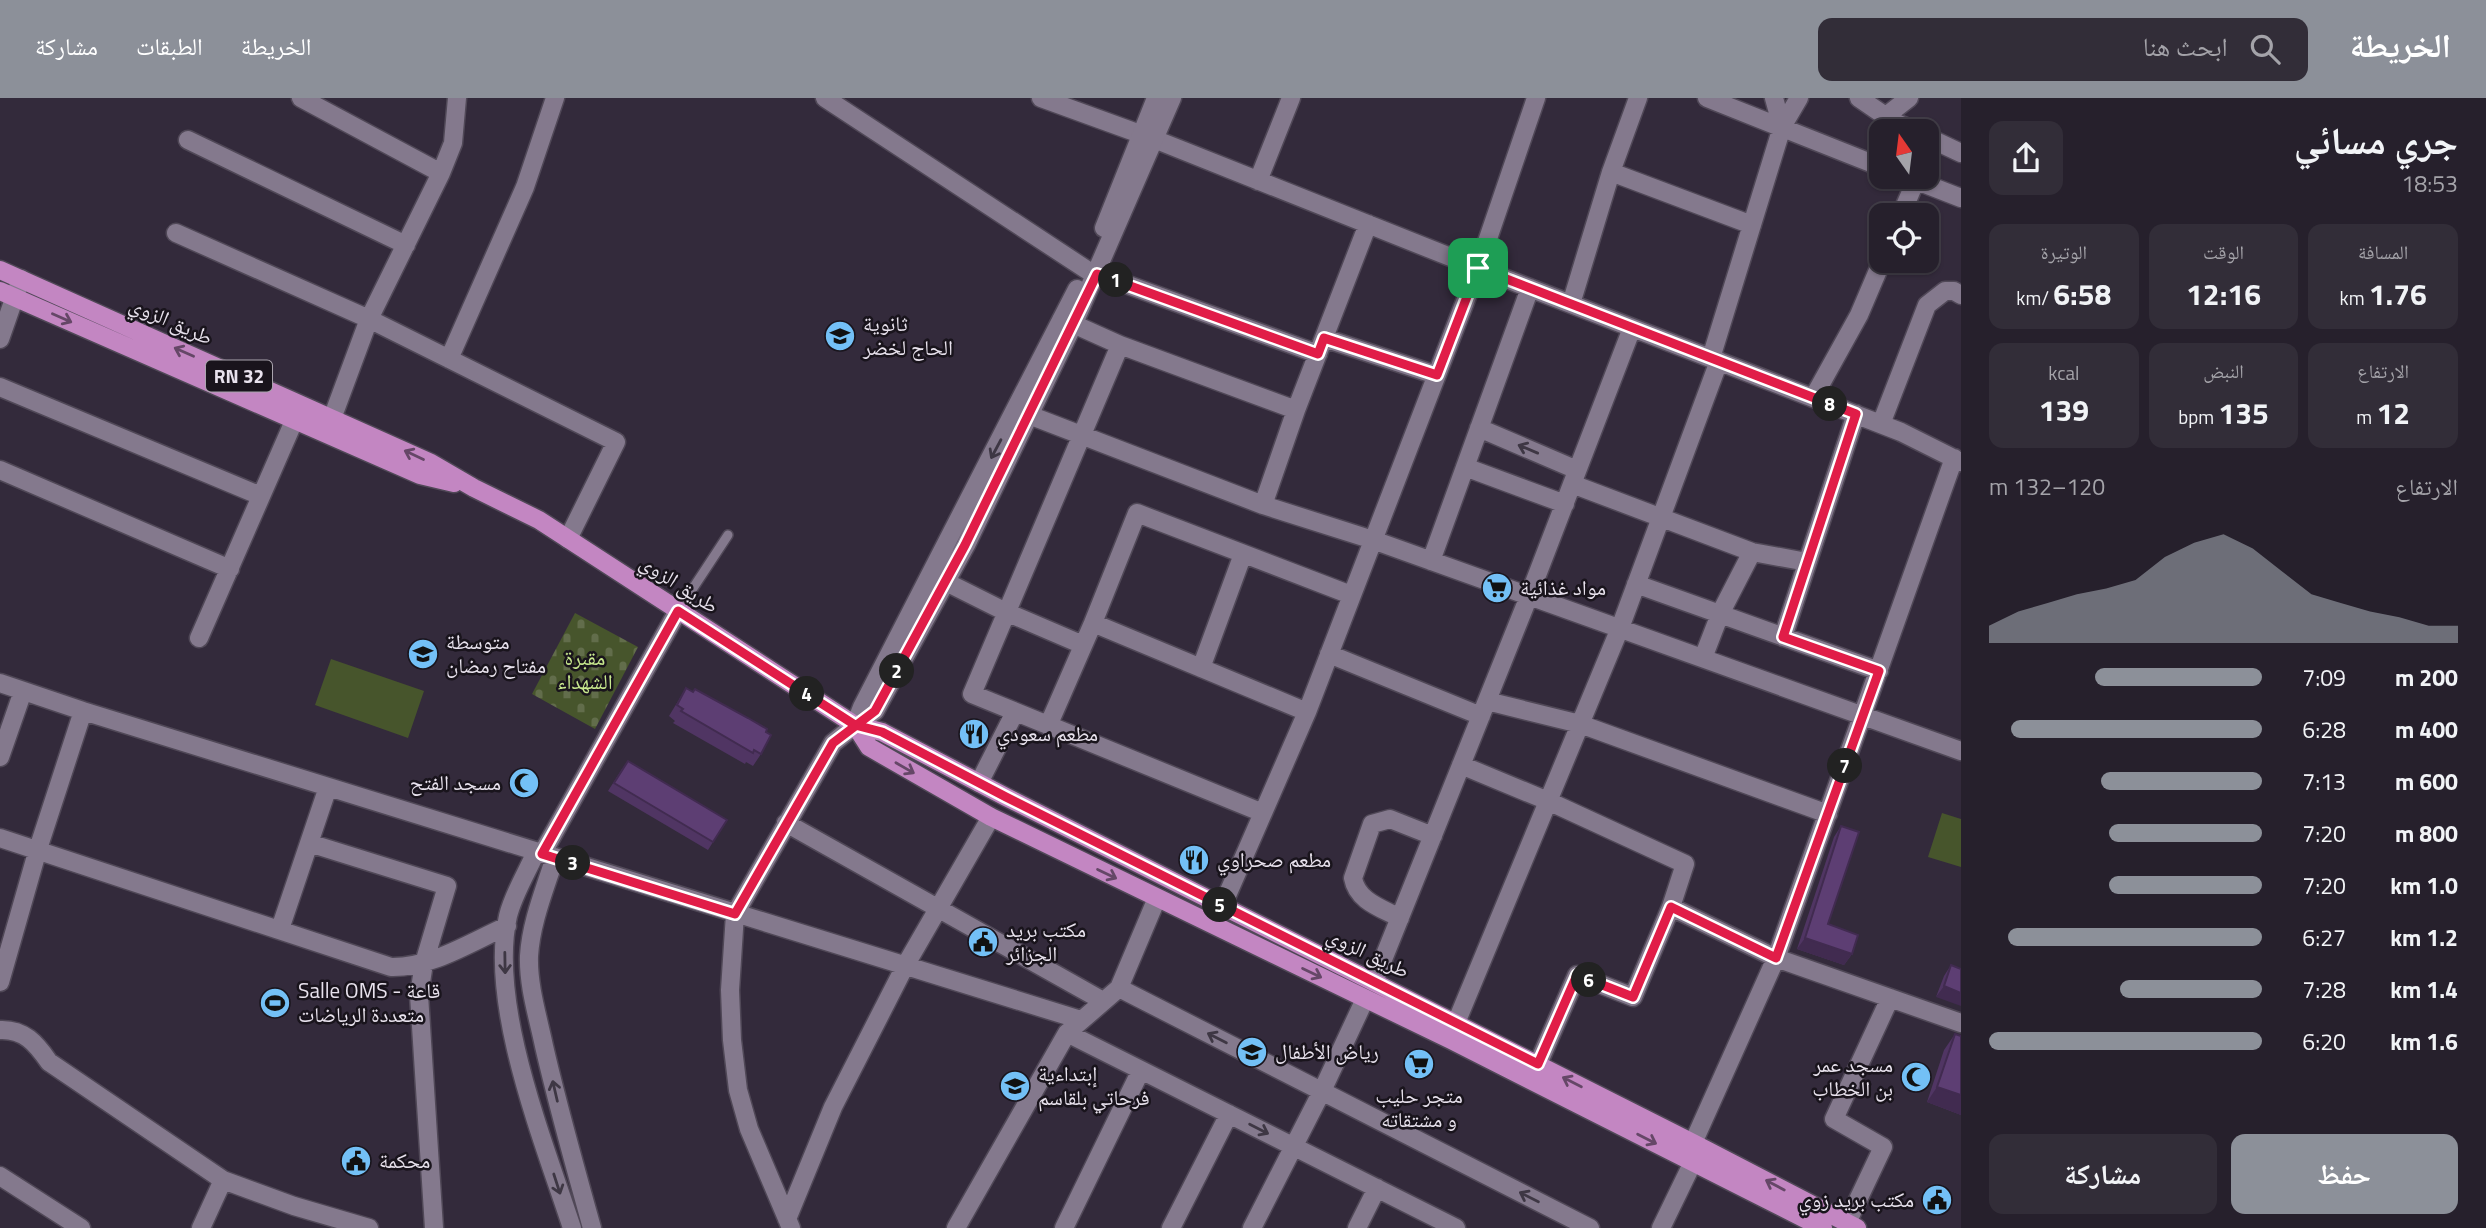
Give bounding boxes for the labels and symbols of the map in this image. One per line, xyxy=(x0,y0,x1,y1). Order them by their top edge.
north arrow xyxy=(1869,119,1939,189)
pin xyxy=(1448,238,1508,298)
pin: 1 xyxy=(1098,262,1134,298)
street label: طريق الزوي xyxy=(124,287,218,354)
place label: ثانوية الحاج لخضر xyxy=(862,307,953,363)
one-way arrow xyxy=(51,312,73,325)
school or university icon: ثانوية الحاج لخضر xyxy=(823,319,857,353)
one-way arrow xyxy=(174,345,196,358)
road number: RN 32 xyxy=(206,360,272,392)
pin: 8 xyxy=(1812,386,1848,422)
one-way arrow xyxy=(988,439,1002,459)
one-way arrow xyxy=(1518,442,1539,455)
one-way arrow xyxy=(404,448,425,461)
street label: طريق الزوي xyxy=(633,546,725,622)
supermarket icon: مواد غذائية xyxy=(1480,571,1514,605)
place label: مواد غذائية xyxy=(1520,571,1606,603)
place label: متوسطة مفتاح رمضان xyxy=(446,625,546,681)
school or university icon: متوسطة مفتاح رمضان xyxy=(406,637,440,671)
park label: مقبرة الشهداء xyxy=(557,641,613,697)
pin: 2 xyxy=(880,654,914,688)
pin: 4 xyxy=(790,676,824,712)
restaurant icon: مطعم سعودي xyxy=(957,717,991,751)
place label: مطعم سعودي xyxy=(997,717,1098,750)
pin: 7 xyxy=(1828,748,1862,784)
one-way arrow xyxy=(895,761,915,775)
place label: مسجد الفتح xyxy=(410,766,501,798)
mosque icon: مسجد الفتح xyxy=(507,766,541,800)
restaurant icon: مطعم صحراوي xyxy=(1177,843,1211,877)
place label: مطعم صحراوي xyxy=(1217,843,1331,876)
pin: 3 xyxy=(556,846,590,880)
one-way arrow xyxy=(1096,867,1117,881)
pin: 5 xyxy=(1202,888,1238,922)
place label: مكتب بريد الجزائر xyxy=(1005,913,1086,969)
street label: طريق الزوي xyxy=(1321,918,1415,987)
public building icon: مكتب بريد الجزائر xyxy=(966,925,1000,959)
one-way arrow xyxy=(498,952,511,975)
pin: 6 xyxy=(1572,962,1606,998)
one-way arrow xyxy=(1301,966,1322,980)
place label: Salle OMS - قاعة متعددة الرياضات xyxy=(298,974,440,1030)
sports icon: Salle OMS - قاعة متعددة الرياضات xyxy=(258,986,292,1020)
one-way arrow xyxy=(1207,1031,1228,1045)
school or university icon: رياض الأطفال xyxy=(1235,1035,1269,1069)
place label: رياض الأطفال xyxy=(1275,1035,1379,1067)
supermarket icon: متجر حليب و مشتقاته xyxy=(1402,1047,1436,1081)
place label: مسجد عمر بن الخطاب xyxy=(1812,1048,1893,1104)
place label: إبتداءية فرحاتي بلقاسم xyxy=(1038,1057,1150,1114)
mosque icon: مسجد عمر بن الخطاب xyxy=(1899,1060,1933,1094)
school or university icon: إبتداءية فرحاتي بلقاسم xyxy=(998,1069,1032,1103)
one-way arrow xyxy=(1562,1074,1583,1088)
place label: متجر حليب و مشتقاته xyxy=(1375,1079,1463,1135)
one-way arrow xyxy=(547,1080,561,1103)
one-way arrow xyxy=(1248,1123,1269,1137)
one-way arrow xyxy=(1636,1133,1657,1147)
public building icon: محكمة xyxy=(339,1144,373,1178)
place label: محكمة xyxy=(379,1144,430,1176)
one-way arrow xyxy=(552,1172,565,1194)
one-way arrow xyxy=(1765,1178,1786,1191)
place label: مكتب بريد زوي xyxy=(1799,1183,1914,1216)
public building icon: مكتب بريد زوي xyxy=(1920,1183,1954,1217)
one-way arrow xyxy=(1519,1190,1540,1203)

